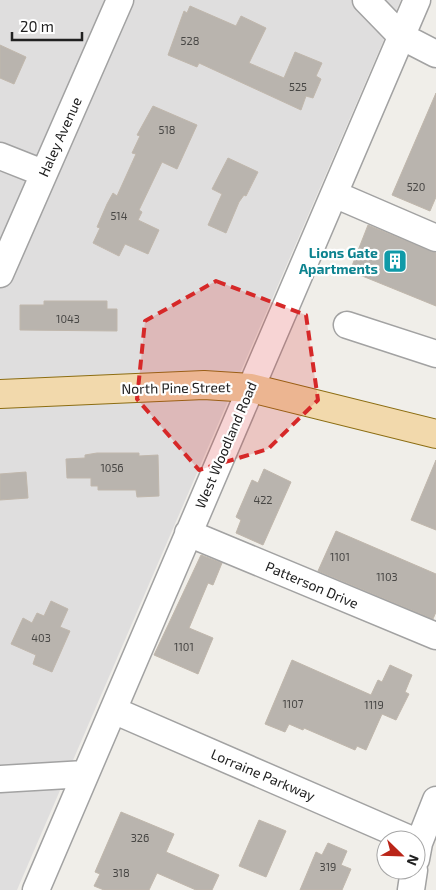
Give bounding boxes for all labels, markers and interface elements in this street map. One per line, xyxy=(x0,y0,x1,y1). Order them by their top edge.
scale bar xyxy=(12,10,82,42)
text: 20 m xyxy=(20,17,54,35)
house number: 528 xyxy=(181,34,199,47)
house number: 525 xyxy=(289,80,307,93)
street label: Haley Avenue xyxy=(34,94,85,179)
house number: 518 xyxy=(159,123,175,136)
house number: 520 xyxy=(407,180,425,193)
house number: 514 xyxy=(110,209,128,222)
place label: Lions Gate Apartments xyxy=(299,244,378,277)
building icon: Lions Gate Apartments xyxy=(382,248,408,274)
house number: 1043 xyxy=(56,312,80,325)
street label: North Pine Street xyxy=(121,378,231,397)
street label: West Woodland Road xyxy=(191,379,260,511)
house number: 1056 xyxy=(100,461,124,474)
house number: 422 xyxy=(253,493,273,506)
house number: 1101 xyxy=(330,550,350,563)
street label: Patterson Drive xyxy=(263,557,361,612)
house number: 1103 xyxy=(376,570,398,583)
house number: 403 xyxy=(31,631,51,644)
house number: 1101 xyxy=(174,640,194,653)
house number: 1107 xyxy=(282,697,304,710)
house number: 1119 xyxy=(364,698,384,711)
street label: Lorraine Parkway xyxy=(209,745,318,804)
north arrow xyxy=(376,830,426,880)
house number: 326 xyxy=(131,831,149,844)
text: N xyxy=(404,852,423,868)
house number: 319 xyxy=(320,860,336,873)
house number: 318 xyxy=(112,866,130,879)

